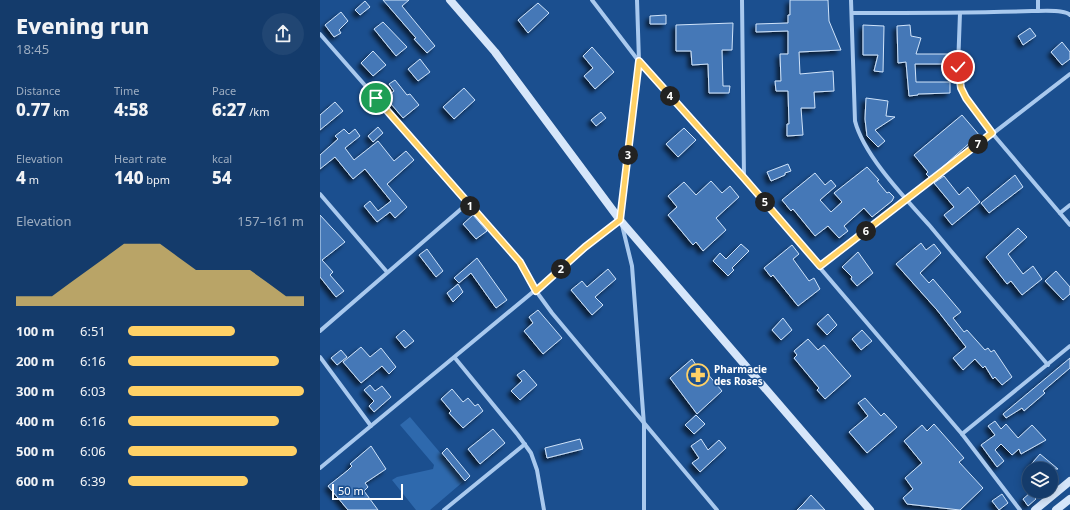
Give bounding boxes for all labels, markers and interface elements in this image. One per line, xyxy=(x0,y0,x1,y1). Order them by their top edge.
text: Evening run xyxy=(16,10,149,40)
button: share xyxy=(262,13,304,55)
text: 18:45 xyxy=(16,40,49,58)
pin xyxy=(941,50,975,84)
icon: check xyxy=(947,56,969,78)
pin xyxy=(359,81,393,115)
text: Distance xyxy=(16,83,61,98)
text: Time xyxy=(114,83,139,98)
text: Pace xyxy=(212,83,236,98)
pin: 4 xyxy=(660,86,680,106)
icon: arrive xyxy=(365,87,387,109)
text: 4 xyxy=(667,88,673,103)
text: 0.77 xyxy=(16,98,50,121)
text: 4:58 xyxy=(114,98,148,121)
text: 6:27 xyxy=(212,98,246,121)
text: km xyxy=(50,104,69,119)
text: /km xyxy=(246,104,269,119)
pin: 7 xyxy=(968,134,988,154)
text: 7 xyxy=(975,136,981,151)
pin: 3 xyxy=(618,145,638,165)
text: 3 xyxy=(625,147,631,162)
text: Elevation xyxy=(16,151,63,166)
text: Heart rate xyxy=(114,151,167,166)
text: kcal xyxy=(212,151,232,166)
text: 4 xyxy=(16,166,26,189)
text: 140 xyxy=(114,166,143,189)
text: 54 xyxy=(212,166,232,189)
text: m xyxy=(26,172,39,187)
text: bpm xyxy=(143,172,170,187)
pin: 5 xyxy=(755,192,775,212)
text: 5 xyxy=(762,194,768,209)
pin: 1 xyxy=(460,196,480,216)
text: 1 xyxy=(467,198,473,213)
text: Elevation xyxy=(16,212,72,230)
text: 157–161 m xyxy=(237,212,304,230)
pin: 6 xyxy=(856,221,876,241)
text: 6 xyxy=(863,223,869,238)
pin: 2 xyxy=(551,259,571,279)
text: 2 xyxy=(558,261,564,276)
text: 100 m xyxy=(16,322,54,340)
text: 6:51 xyxy=(80,322,106,340)
text: 200 m xyxy=(16,352,54,370)
text: 6:16 xyxy=(80,352,106,370)
pharmacy icon: Pharmacie des Roses xyxy=(685,362,711,388)
place label: Pharmacie des Roses xyxy=(714,362,767,388)
text: 300 m xyxy=(16,382,54,400)
text: 6:03 xyxy=(80,382,106,400)
text: 400 m xyxy=(16,412,54,430)
text: 6:16 xyxy=(80,412,106,430)
text: 500 m xyxy=(16,442,54,460)
text: 6:06 xyxy=(80,442,106,460)
map controls xyxy=(1022,462,1058,498)
button: layers xyxy=(1022,462,1058,498)
text: 600 m xyxy=(16,472,54,490)
text: 6:39 xyxy=(80,472,106,490)
scale bar xyxy=(332,482,403,501)
text: 50 m xyxy=(338,483,364,498)

